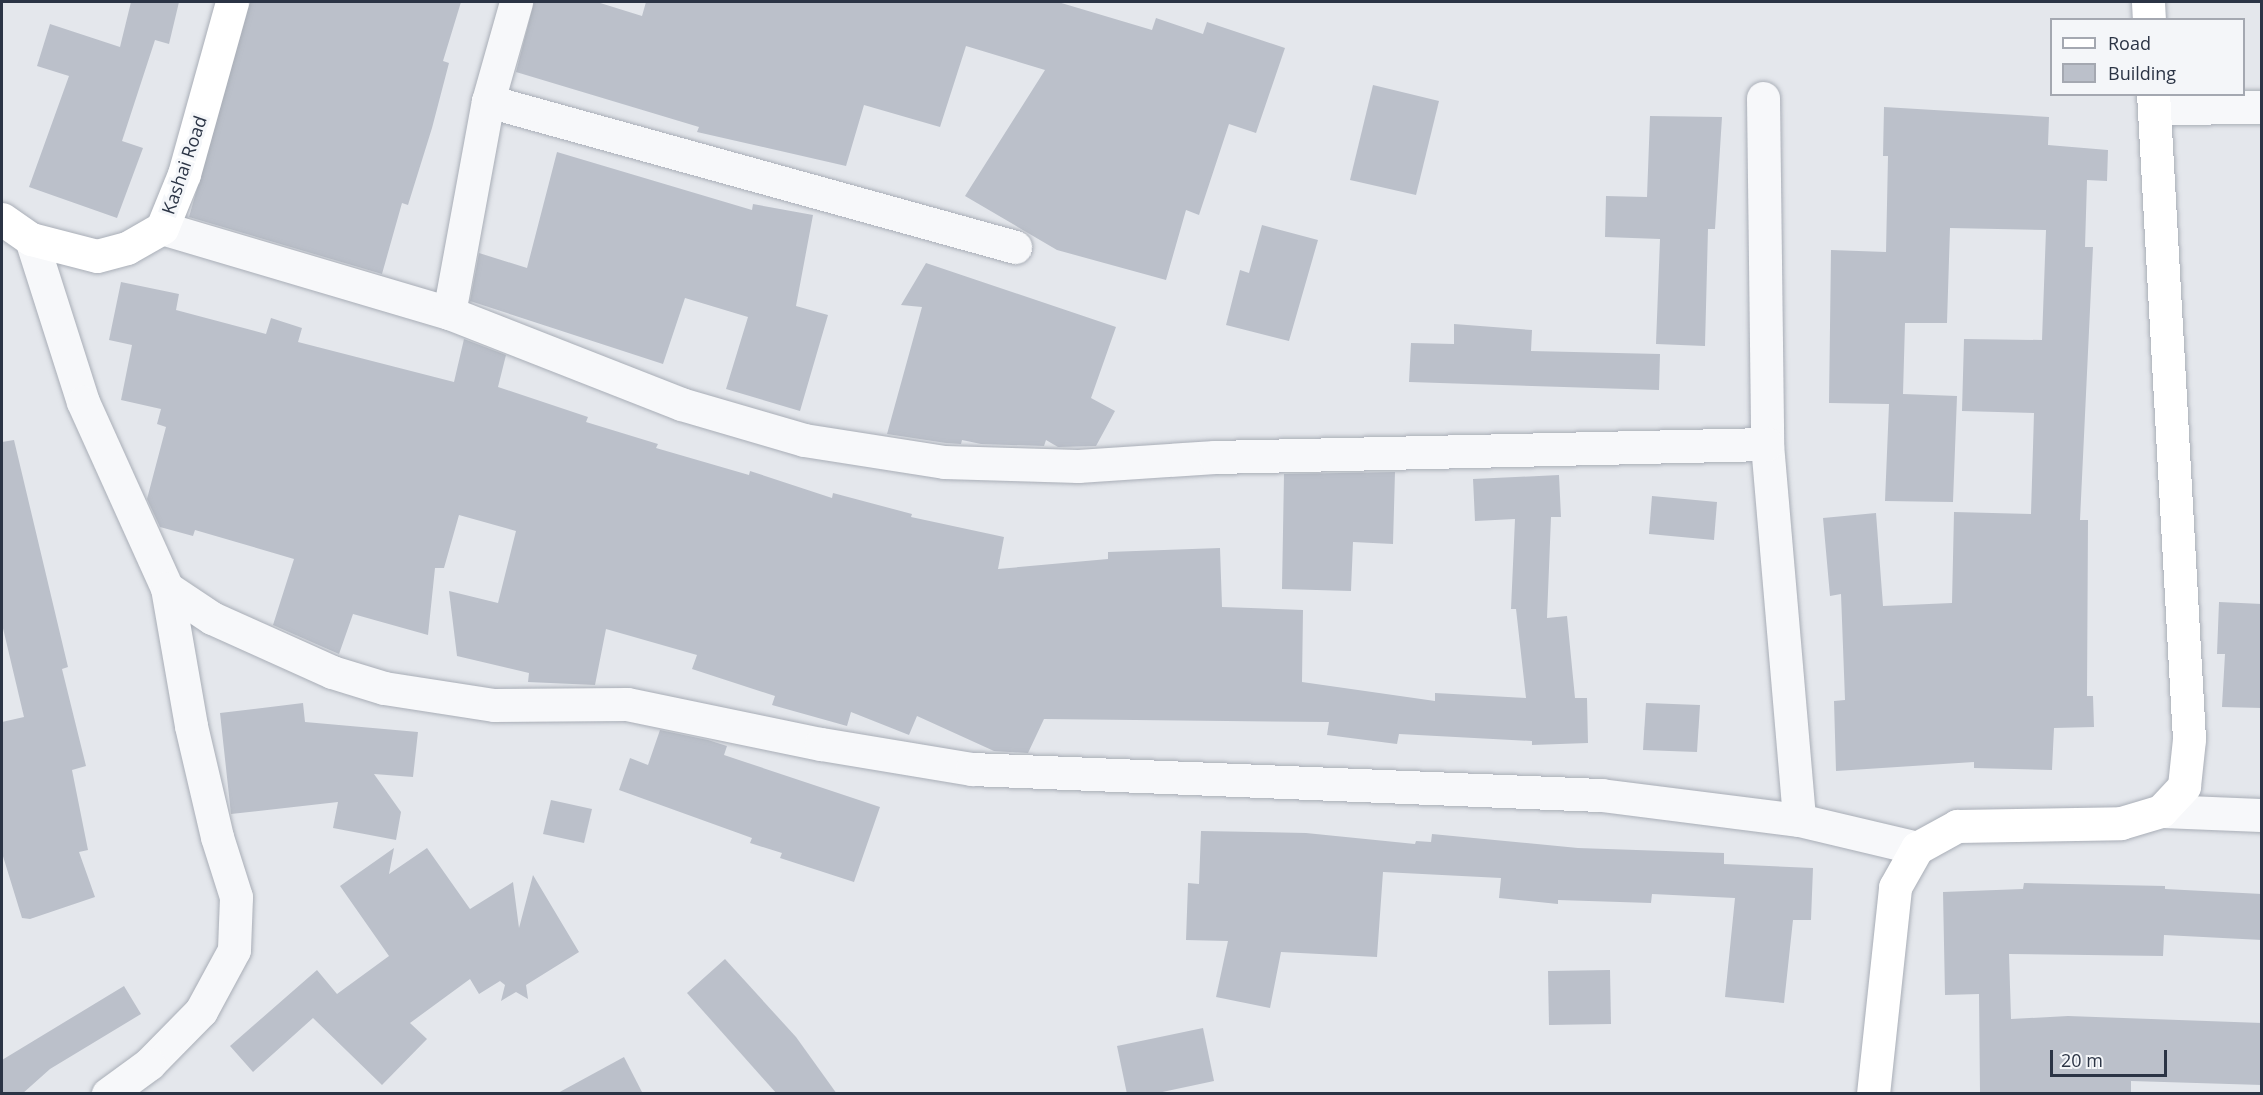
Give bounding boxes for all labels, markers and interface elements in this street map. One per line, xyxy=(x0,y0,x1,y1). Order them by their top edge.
legend xyxy=(2050,18,2245,96)
text: Road xyxy=(2108,31,2151,55)
text: Building xyxy=(2108,61,2176,85)
street label: Kashai Road xyxy=(157,113,211,217)
scale bar xyxy=(2053,1038,2170,1076)
text: 20 m xyxy=(2061,1048,2103,1072)

